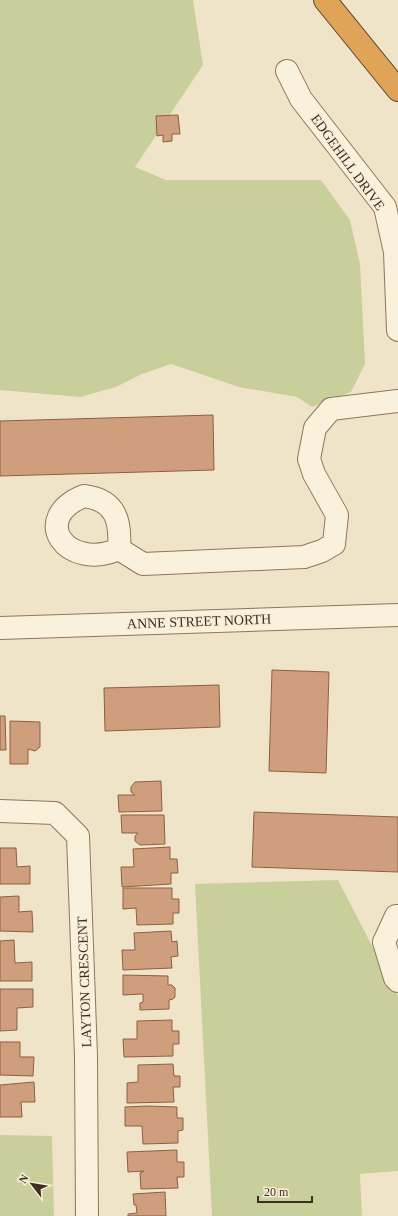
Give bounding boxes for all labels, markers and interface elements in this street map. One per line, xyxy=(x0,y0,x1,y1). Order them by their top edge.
street label: EDGEHILL DRIVE xyxy=(308,111,387,213)
street label: ANNE STREET NORTH xyxy=(127,611,271,632)
street label: LAYTON CRESCENT xyxy=(75,916,94,1048)
north arrow xyxy=(12,1164,52,1204)
text: N xyxy=(16,1172,31,1185)
scale bar xyxy=(258,1178,312,1204)
text: 20 m xyxy=(264,1185,289,1199)

